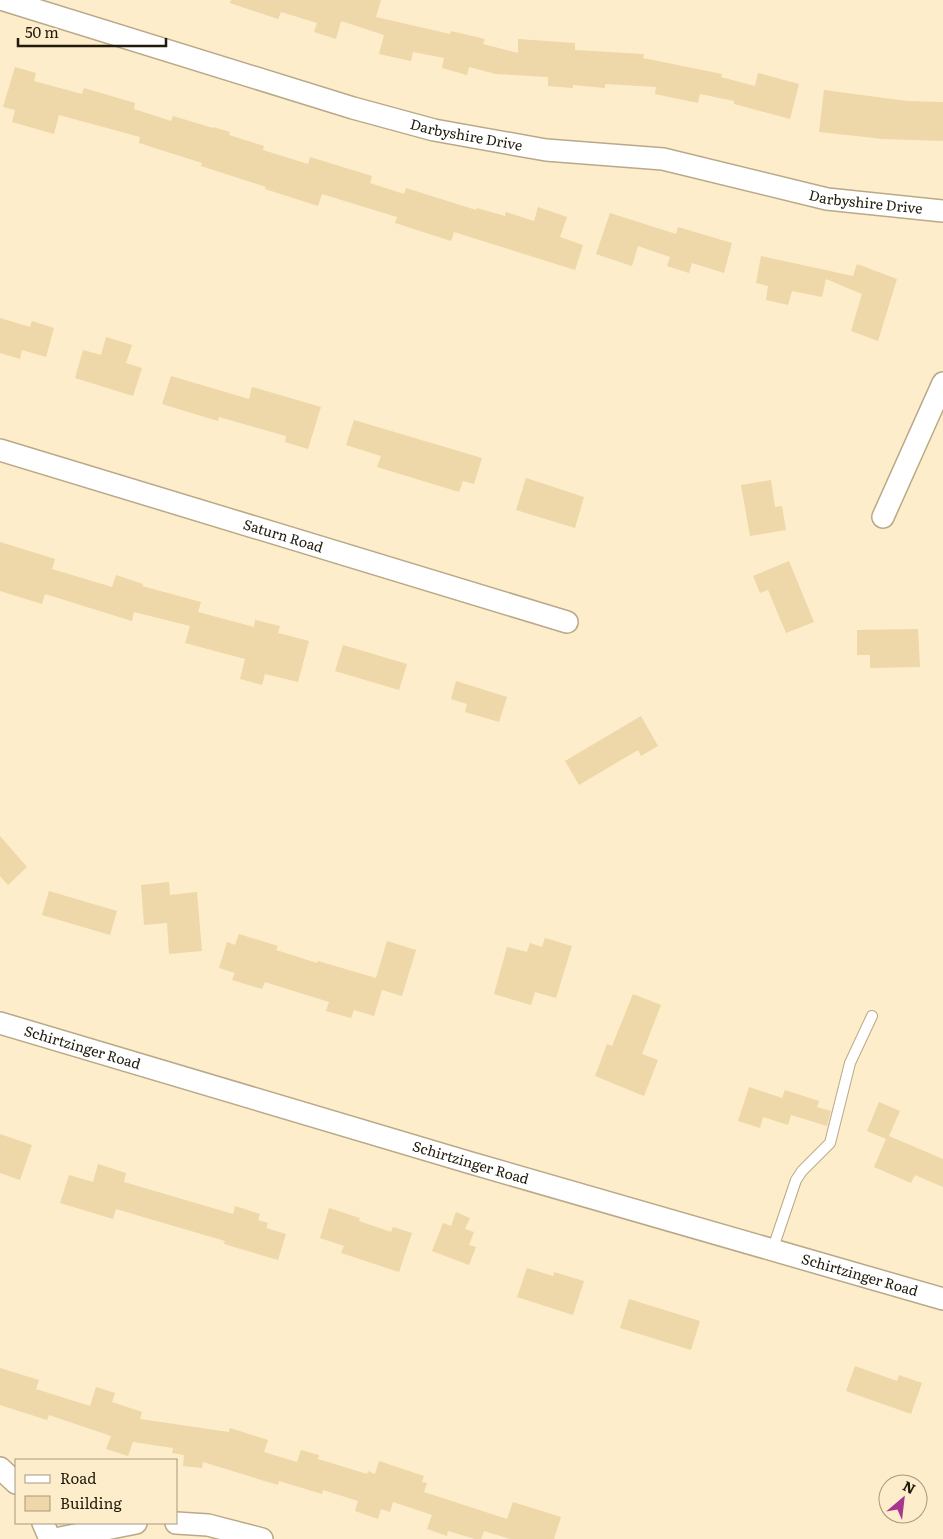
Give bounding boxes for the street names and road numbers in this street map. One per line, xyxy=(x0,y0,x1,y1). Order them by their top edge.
street label: Darbyshire Drive xyxy=(408,113,524,155)
street label: Darbyshire Drive xyxy=(807,184,924,218)
street label: Saturn Road xyxy=(241,513,326,557)
street label: Schirtzinger Road xyxy=(22,1020,144,1073)
street label: Schirtzinger Road xyxy=(410,1135,532,1188)
street label: Schirtzinger Road xyxy=(799,1248,921,1300)

